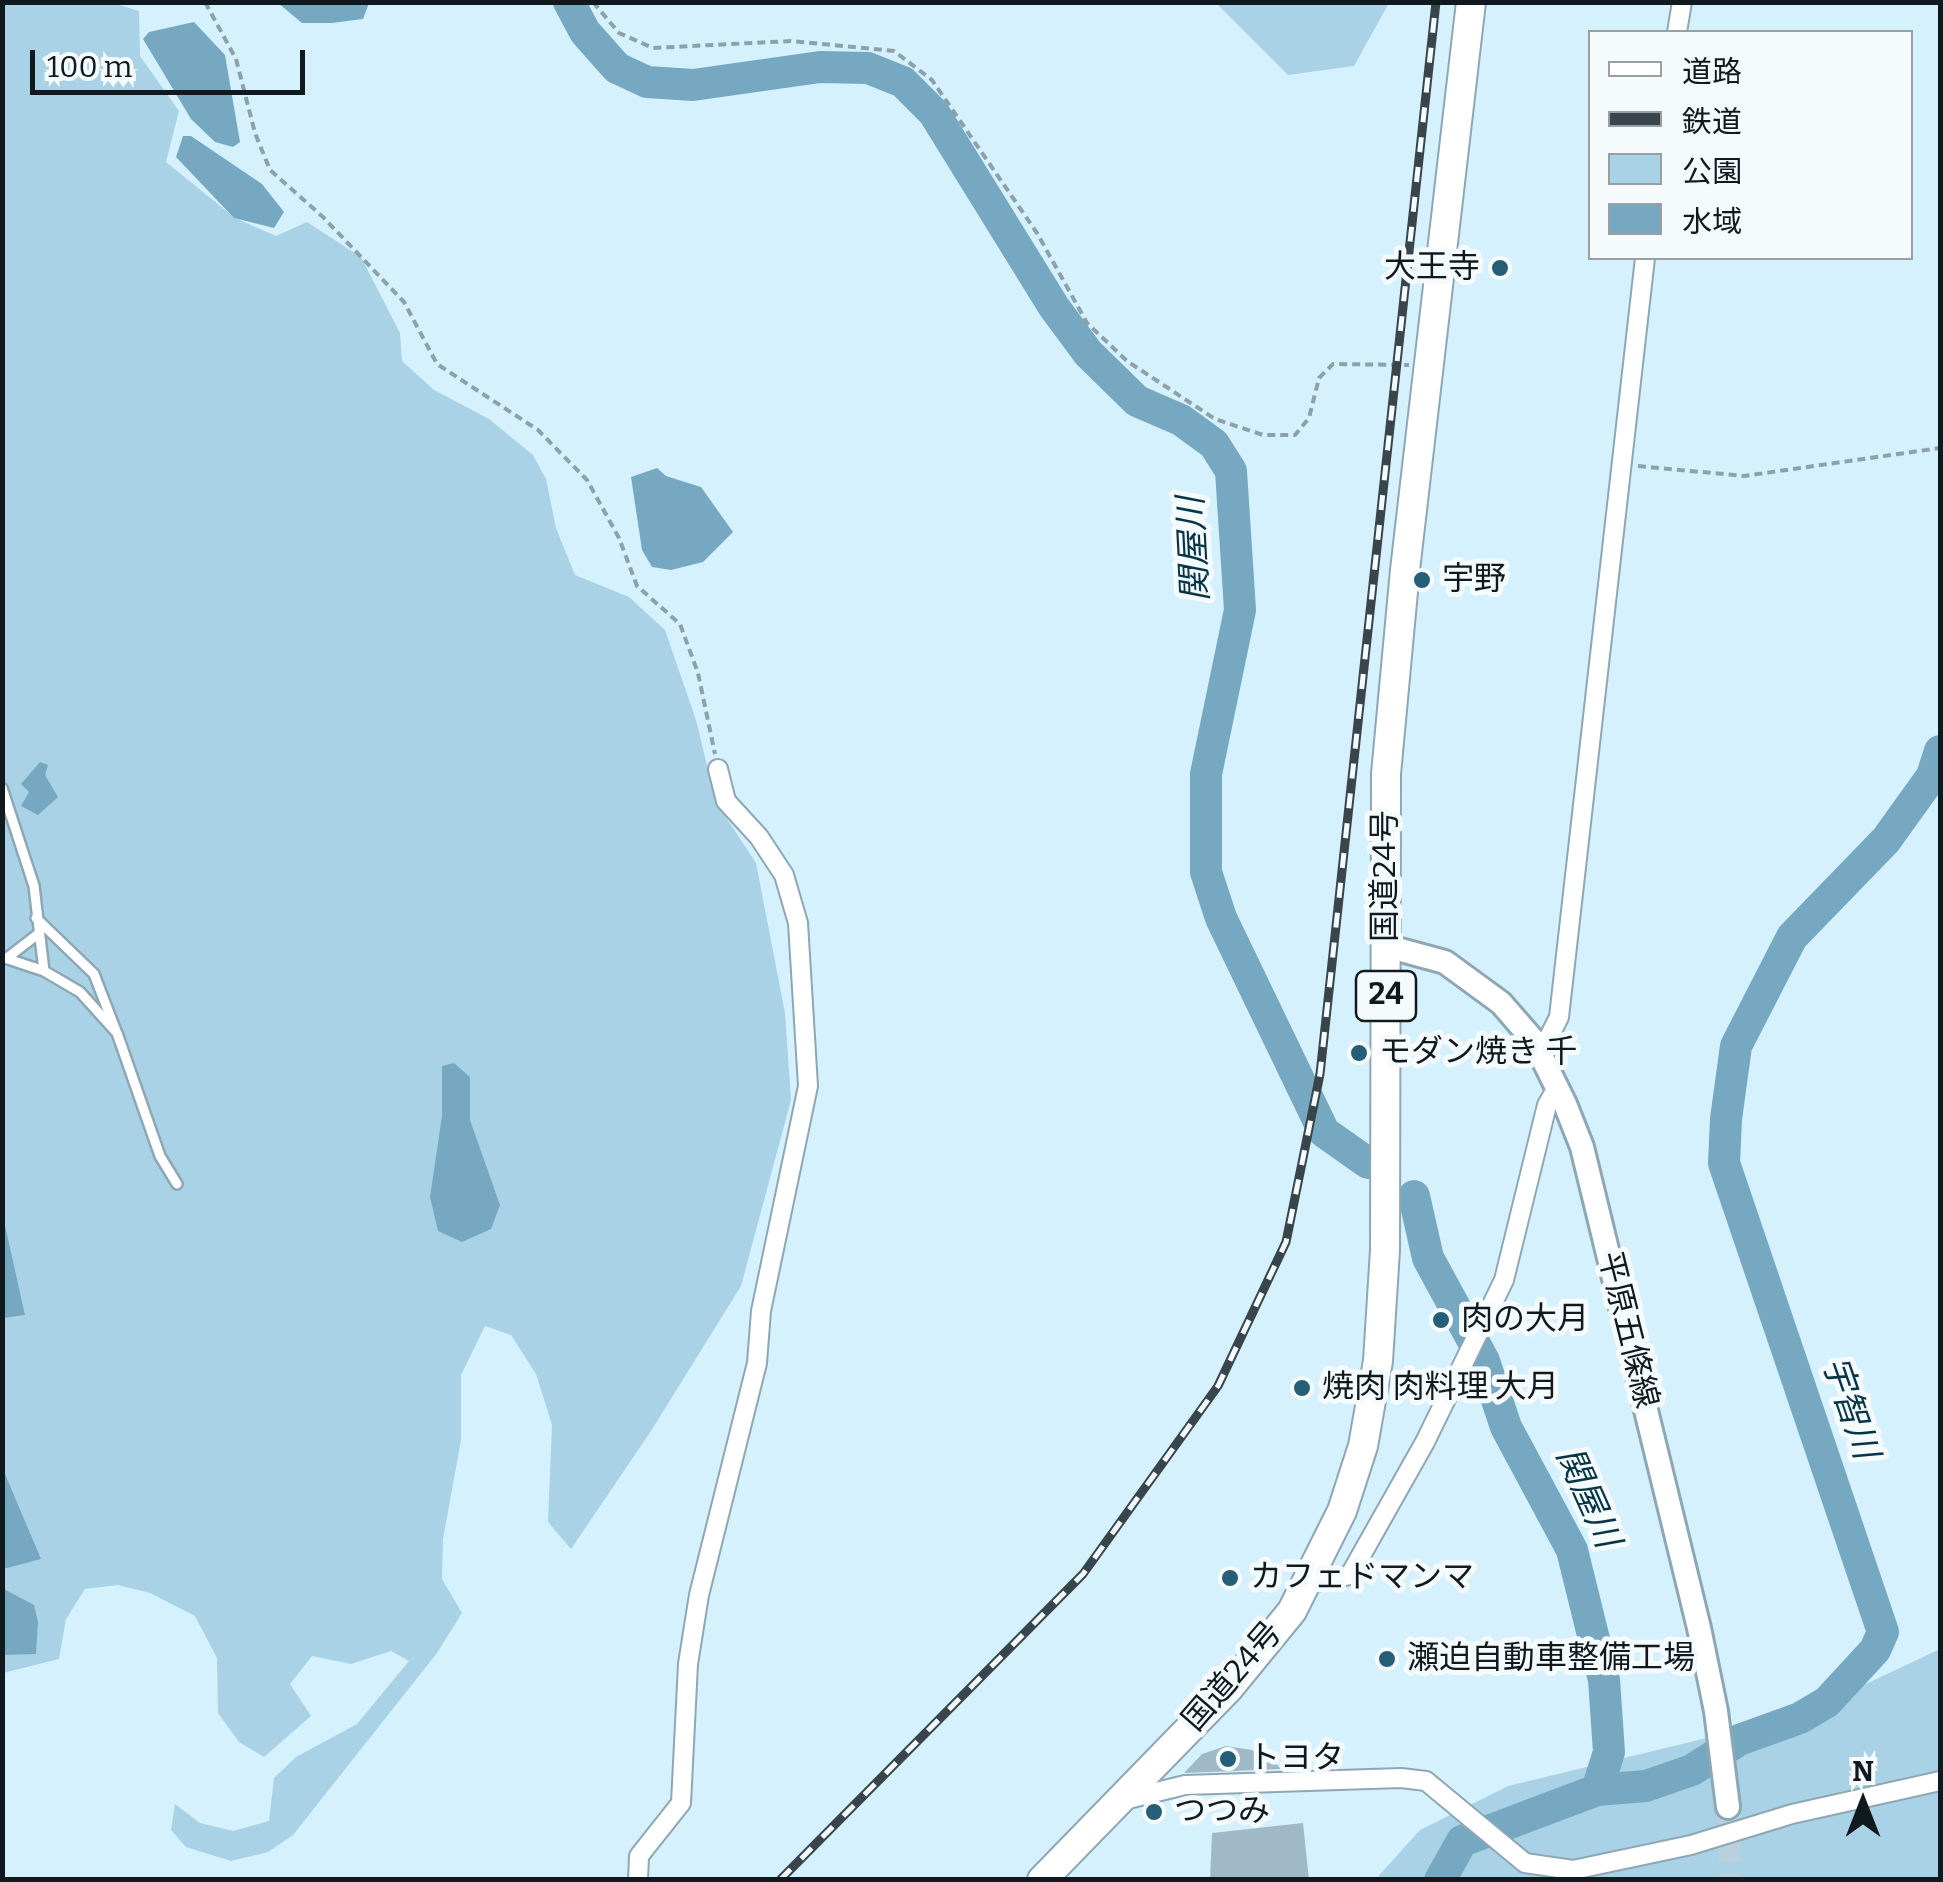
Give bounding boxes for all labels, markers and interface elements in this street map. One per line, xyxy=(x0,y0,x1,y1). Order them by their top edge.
scale bar xyxy=(35,30,310,92)
legend xyxy=(1588,30,1913,260)
text: 100 m xyxy=(47,49,132,85)
text: 道路 xyxy=(1682,54,1742,90)
text: 鉄道 xyxy=(1682,104,1742,140)
text: 公園 xyxy=(1682,154,1742,190)
text: 水域 xyxy=(1682,204,1742,240)
place label: 大王寺 xyxy=(1384,249,1480,287)
marker: 大王寺 xyxy=(1489,257,1511,279)
water label: 関屋川 xyxy=(1171,495,1219,603)
place label: 宇野 xyxy=(1442,561,1506,599)
marker: 宇野 xyxy=(1411,569,1433,591)
street label: 国道24号 xyxy=(1367,810,1405,942)
road number: 24 xyxy=(1356,971,1416,1021)
place label: モダン焼き 千 xyxy=(1379,1034,1577,1072)
marker: モダン焼き 千 xyxy=(1348,1042,1370,1064)
street label: 平原五條線 xyxy=(1589,1248,1665,1412)
place label: 肉の大月 xyxy=(1461,1301,1589,1339)
marker: 肉の大月 xyxy=(1430,1309,1452,1331)
water label: 宇智川 xyxy=(1812,1352,1886,1464)
place label: 焼肉 肉料理 大月 xyxy=(1322,1369,1559,1407)
marker: 焼肉 肉料理 大月 xyxy=(1291,1377,1313,1399)
water label: 関屋川 xyxy=(1546,1441,1628,1555)
place label: カフェドマンマ xyxy=(1250,1559,1474,1597)
marker: カフェドマンマ xyxy=(1219,1567,1241,1589)
street label: 国道24号 xyxy=(1175,1615,1291,1739)
place label: 瀬迫自動車整備工場 xyxy=(1407,1640,1695,1678)
marker: 瀬迫自動車整備工場 xyxy=(1376,1648,1398,1670)
place label: トヨタ xyxy=(1248,1740,1344,1778)
marker: トヨタ xyxy=(1217,1748,1239,1770)
north arrow xyxy=(1813,1752,1913,1852)
text: N xyxy=(1852,1755,1874,1788)
place label: つつみ xyxy=(1174,1793,1270,1831)
marker: つつみ xyxy=(1143,1801,1165,1823)

